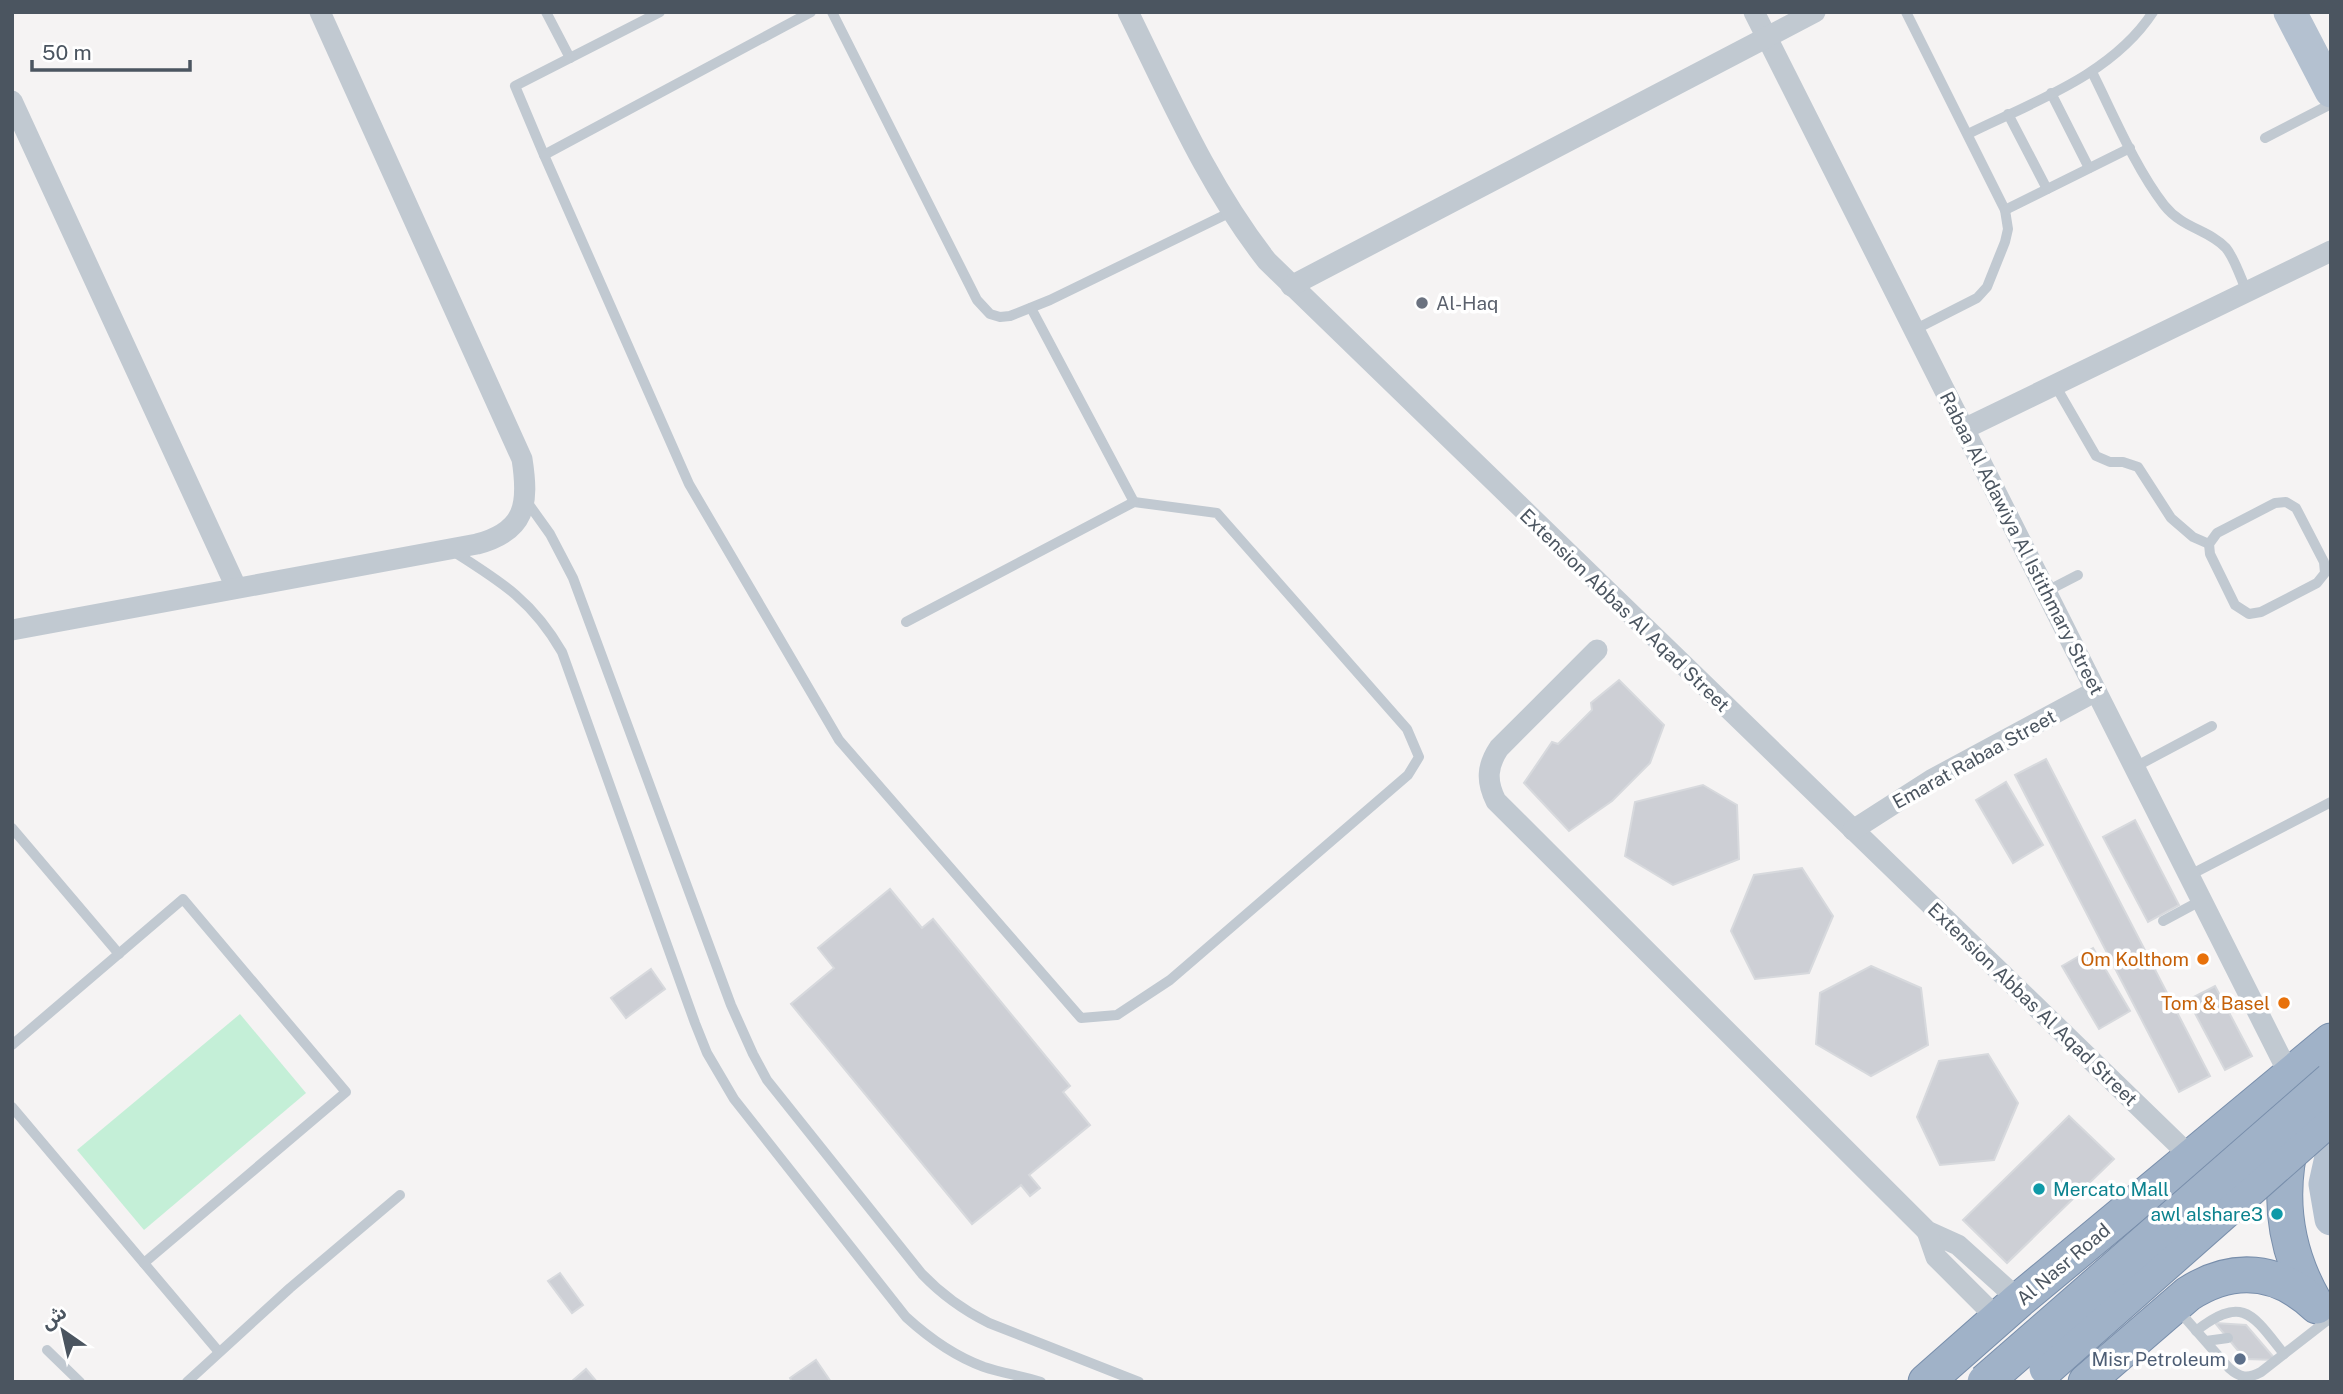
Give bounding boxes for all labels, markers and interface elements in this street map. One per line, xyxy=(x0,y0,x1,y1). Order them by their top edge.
scale bar xyxy=(32,28,189,72)
text: 50 m xyxy=(42,40,92,65)
place label: Al-Haq xyxy=(1436,292,1498,314)
marker: Al-Haq xyxy=(1414,295,1430,311)
street label: Rabaa Al Adawiya Al Istithmary Street xyxy=(1936,388,2108,698)
street label: Extension Abbas Al Aqad Street xyxy=(1516,504,1734,716)
street label: Emarat Rabaa Street xyxy=(1889,705,2059,813)
street label: Extension Abbas Al Aqad Street xyxy=(1924,898,2142,1110)
place label: Om Kolthom xyxy=(2080,948,2189,970)
marker: Om Kolthom xyxy=(2195,951,2211,967)
place label: Tom & Basel xyxy=(2161,992,2270,1014)
marker: Tom & Basel xyxy=(2276,995,2292,1011)
place label: Mercato Mall xyxy=(2053,1178,2169,1200)
marker: Mercato Mall xyxy=(2031,1181,2047,1197)
place label: awl alshare3 xyxy=(2151,1203,2263,1225)
marker: awl alshare3 xyxy=(2269,1206,2285,1222)
street label: Al Nasr Road xyxy=(2012,1219,2114,1309)
north arrow xyxy=(28,1296,98,1366)
text: ش xyxy=(37,1301,70,1333)
place label: Misr Petroleum xyxy=(2092,1348,2226,1370)
marker: Misr Petroleum xyxy=(2232,1351,2248,1367)

